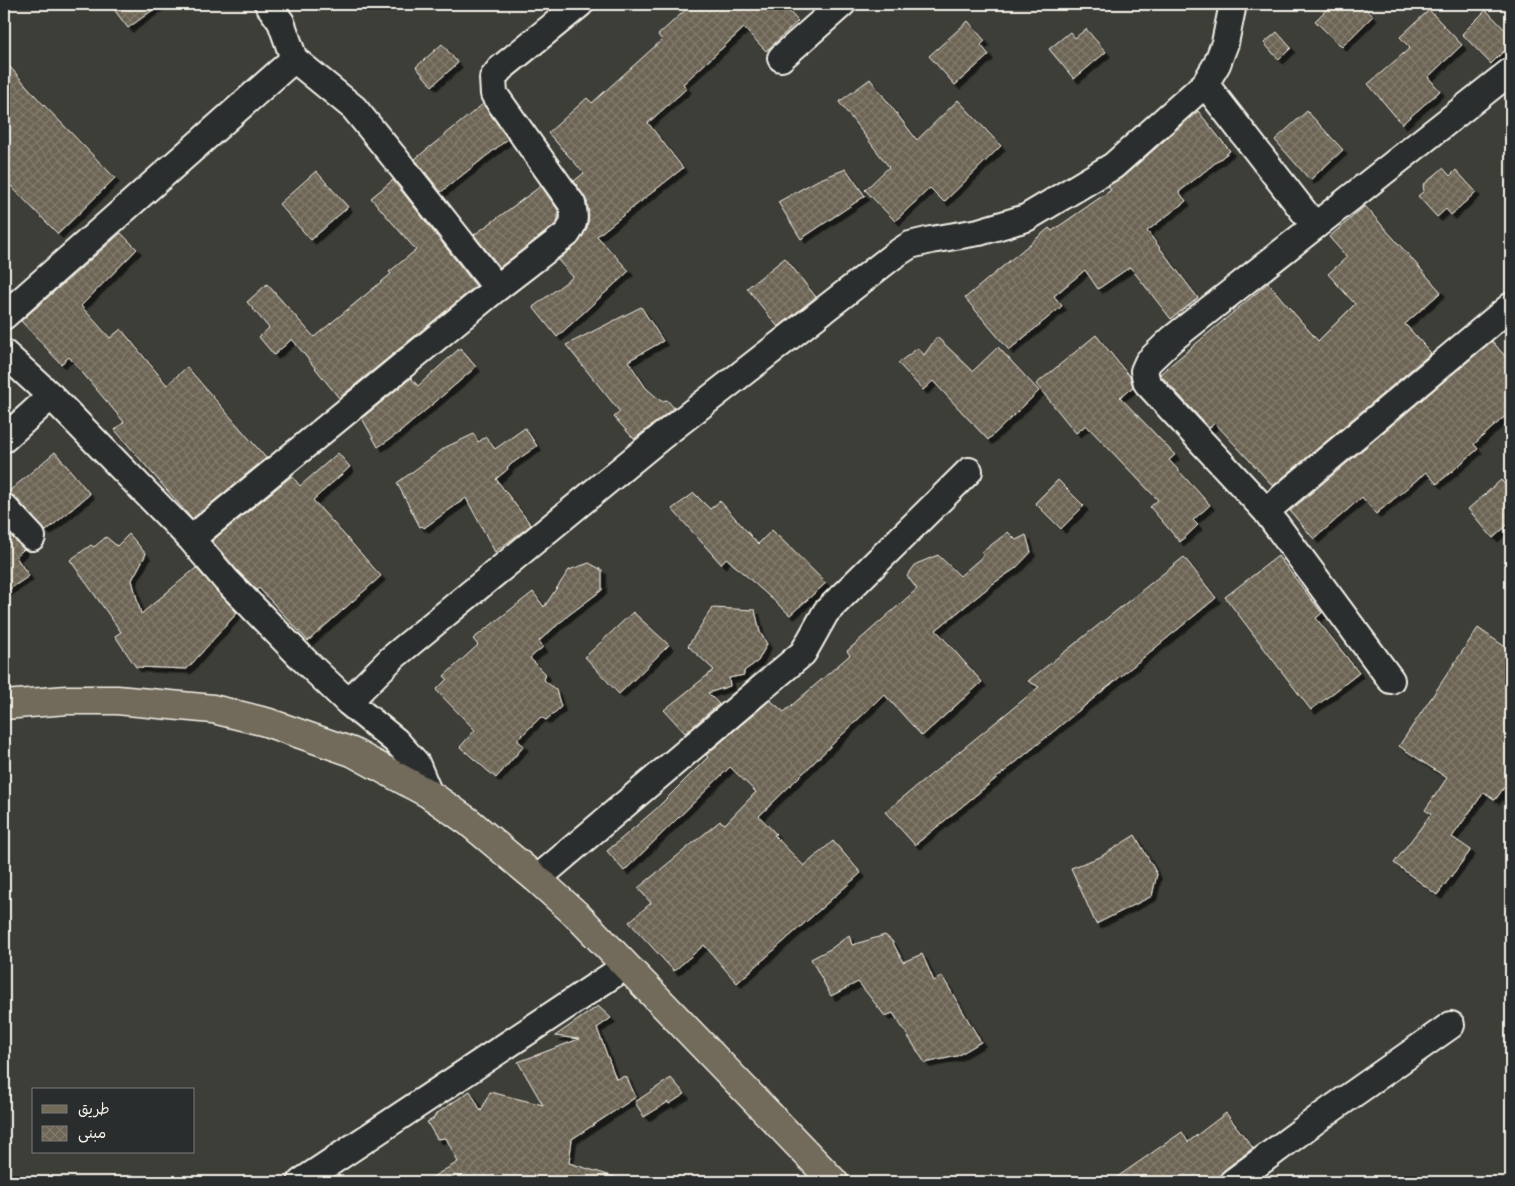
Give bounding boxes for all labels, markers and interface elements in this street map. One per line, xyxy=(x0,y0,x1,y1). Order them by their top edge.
legend xyxy=(32,1088,195,1154)
text: طريق xyxy=(78,1099,110,1119)
text: مبنى xyxy=(78,1123,106,1143)

